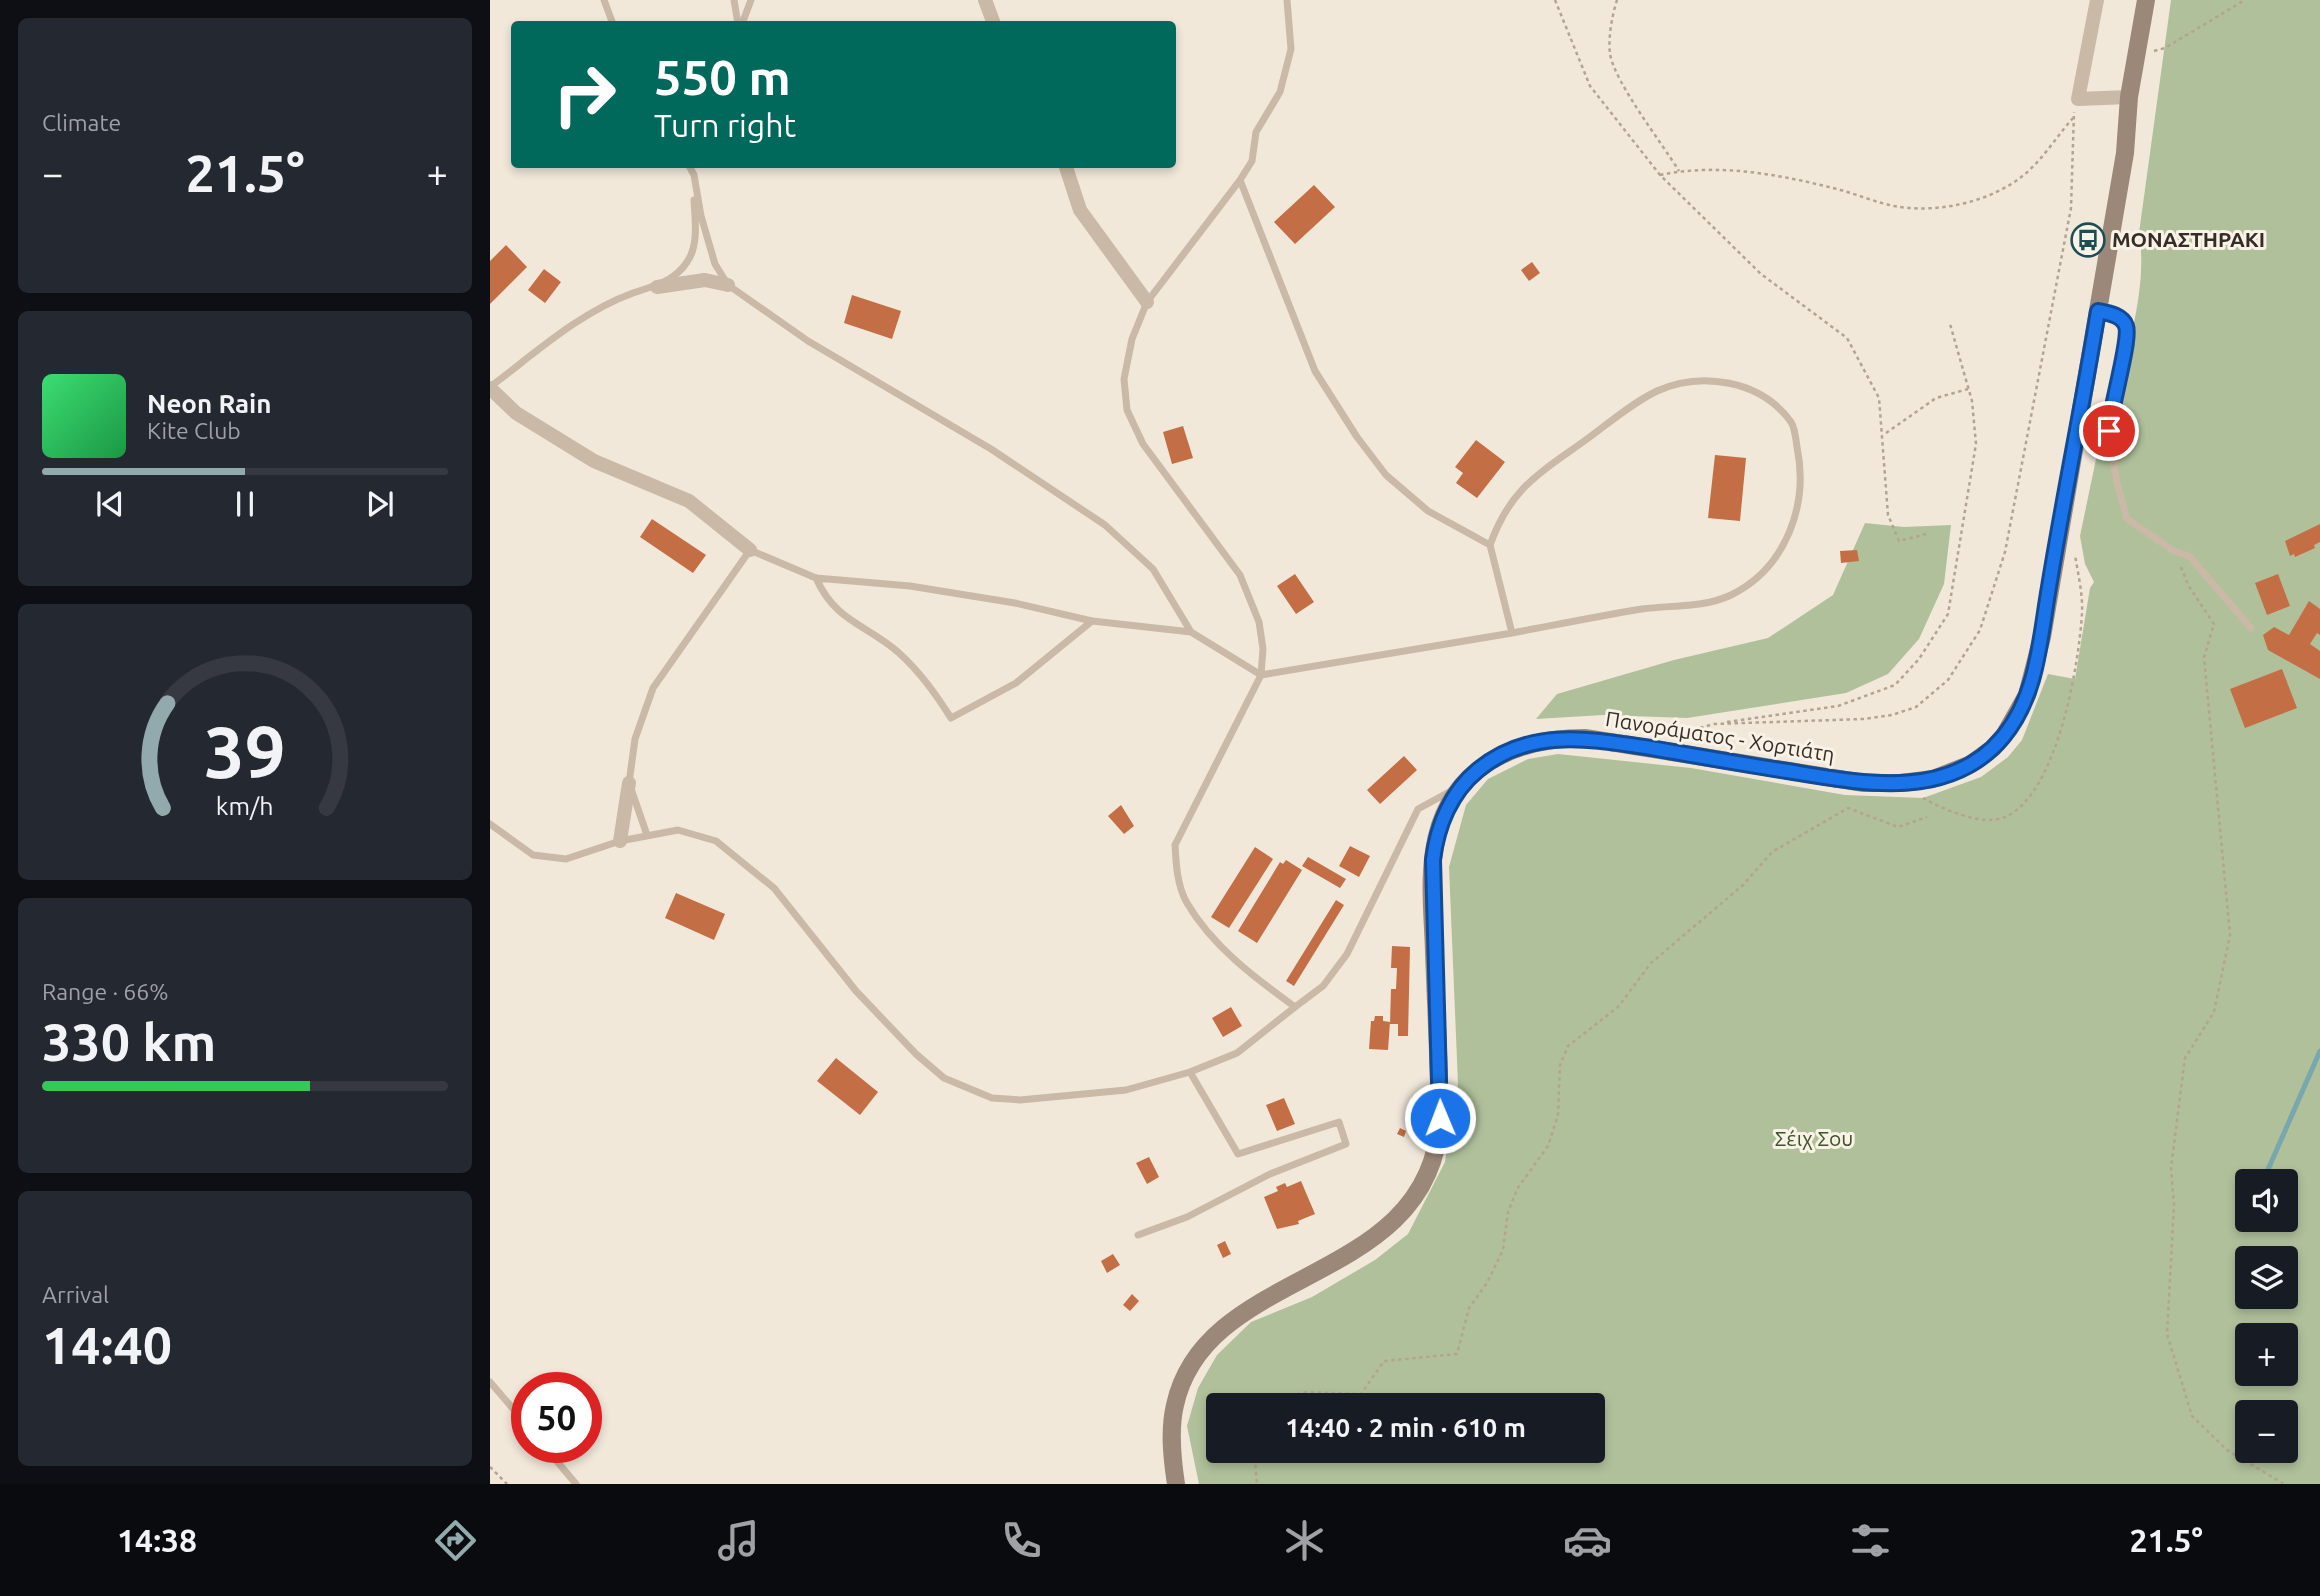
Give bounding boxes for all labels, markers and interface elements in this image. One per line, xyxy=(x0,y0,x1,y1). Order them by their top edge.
icon: right xyxy=(539,49,630,140)
text: 550 m xyxy=(654,49,791,104)
text: Turn right xyxy=(654,107,796,143)
text: Climate xyxy=(42,110,121,135)
text: 21.5° xyxy=(185,144,305,202)
text: − xyxy=(42,152,63,194)
text: + xyxy=(427,152,448,194)
bus stop icon: ΜΟΝΑΣΤΗΡΑΚΙ xyxy=(2069,221,2107,259)
place label: ΜΟΝΑΣΤΗΡΑΚΙ xyxy=(2112,227,2265,251)
text: Neon Rain xyxy=(147,389,272,418)
pin xyxy=(2079,401,2139,461)
icon: arrive xyxy=(2090,412,2128,450)
text: Kite Club xyxy=(147,418,241,443)
icon: previous xyxy=(91,485,129,523)
icon: pause xyxy=(226,485,264,523)
icon: next xyxy=(361,485,399,523)
street label: Πανοράματος - Χορτιάτη xyxy=(1604,706,1836,766)
text: 39 xyxy=(204,710,286,792)
text: km/h xyxy=(216,792,274,820)
text: Range · 66% xyxy=(42,979,169,1004)
text: 330 km xyxy=(42,1013,216,1071)
position arrow xyxy=(1403,1081,1477,1155)
park label: Σέιχ Σου xyxy=(1775,1126,1853,1150)
map controls xyxy=(2235,1169,2298,1463)
button: sound xyxy=(2235,1169,2298,1232)
button: layers xyxy=(2235,1246,2298,1309)
text: Arrival xyxy=(42,1282,109,1307)
text: 14:40 xyxy=(42,1316,172,1374)
button: + xyxy=(2235,1323,2298,1386)
speed limit sign: 50 xyxy=(511,1372,602,1463)
button: − xyxy=(2235,1400,2298,1463)
text: 14:40 · 2 min · 610 m xyxy=(1285,1413,1526,1442)
icon: directions xyxy=(431,1516,480,1565)
icon: music xyxy=(714,1516,763,1565)
icon: phone xyxy=(997,1516,1046,1565)
icon: climate xyxy=(1280,1516,1329,1565)
icon: car xyxy=(1563,1516,1612,1565)
icon: filters xyxy=(1846,1516,1895,1565)
text: 14:38 xyxy=(117,1522,197,1558)
text: 21.5° xyxy=(2130,1522,2203,1558)

